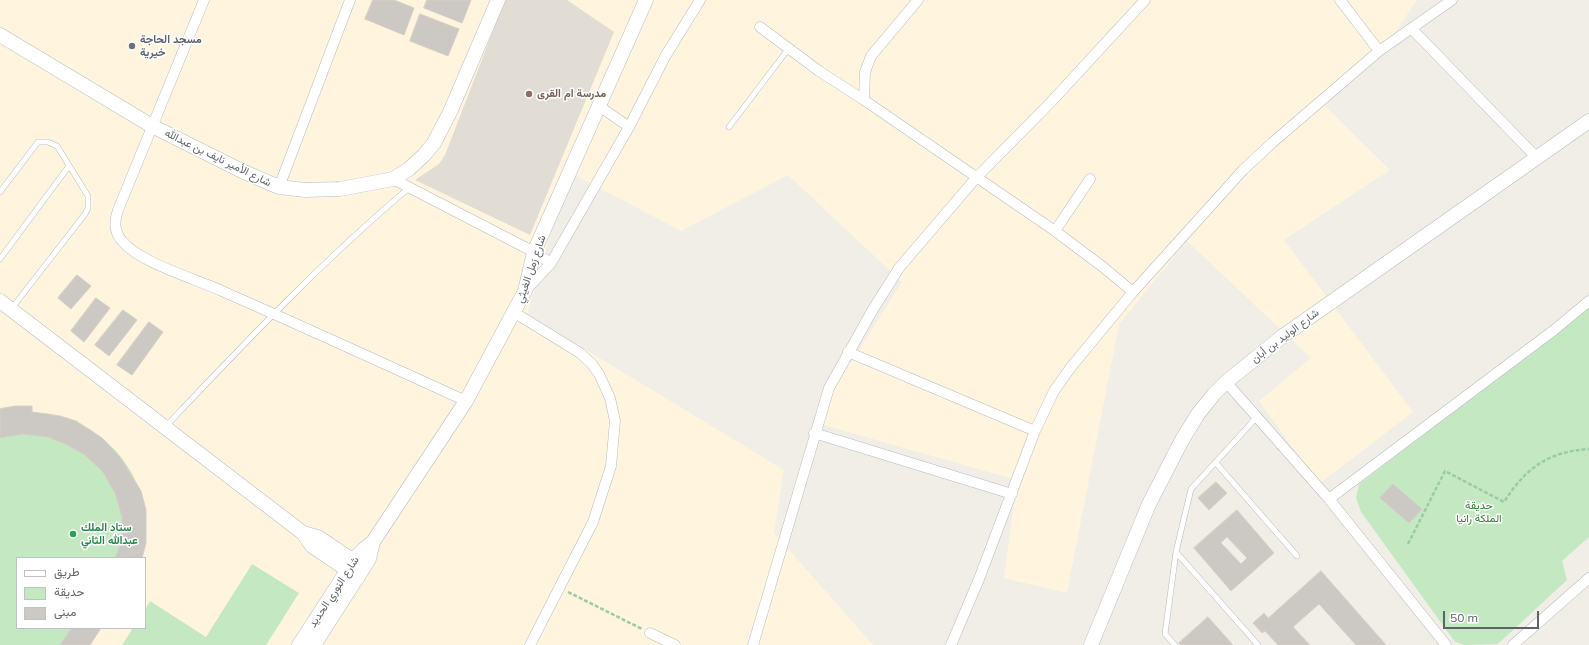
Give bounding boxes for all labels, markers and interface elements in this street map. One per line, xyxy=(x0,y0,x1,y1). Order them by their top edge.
place label: مسجد الحاجة خيرية xyxy=(140,33,202,59)
marker: مسجد الحاجة خيرية xyxy=(127,41,137,51)
place label: مدرسة ام القرى xyxy=(537,87,606,101)
marker: مدرسة ام القرى xyxy=(524,89,534,99)
street label: شارع الأمير نايف بن عبدالله xyxy=(163,126,273,190)
street label: شارع زمل الغيثي xyxy=(513,233,549,305)
street label: شارع الوليد بن أبان xyxy=(1248,306,1322,366)
park label: حديقة الملكة رانيا xyxy=(1456,499,1502,525)
place label: ستاد الملك عبدالله الثاني xyxy=(81,521,138,547)
marker: ستاد الملك عبدالله الثاني xyxy=(68,529,78,539)
street label: شارع النوري الحديد xyxy=(306,554,362,630)
legend xyxy=(16,557,146,629)
text: طريق xyxy=(54,564,79,579)
text: حديقة xyxy=(54,584,84,599)
scale bar xyxy=(1445,603,1541,629)
text: مبنى xyxy=(54,604,76,619)
text: 50 m xyxy=(1450,610,1478,625)

